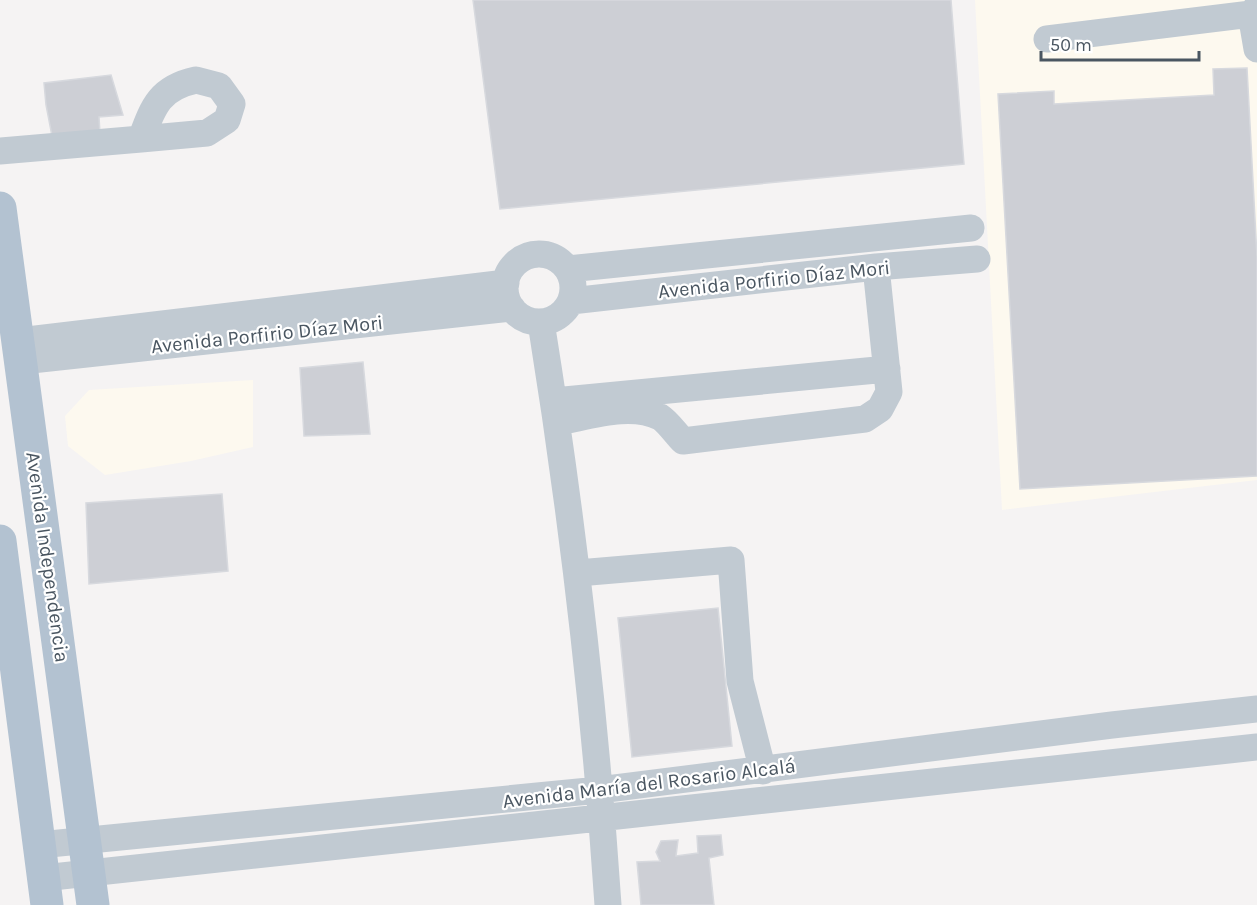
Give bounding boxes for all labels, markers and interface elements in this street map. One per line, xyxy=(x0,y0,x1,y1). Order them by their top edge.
scale bar xyxy=(1041,24,1198,62)
text: 50 m xyxy=(1050,34,1092,56)
street label: Avenida Porfirio Díaz Mori xyxy=(657,256,891,303)
street label: Avenida Porfirio Díaz Mori xyxy=(150,311,384,358)
street label: Avenida Independencia xyxy=(21,450,74,664)
street label: Avenida María del Rosario Alcalá xyxy=(501,754,797,813)

